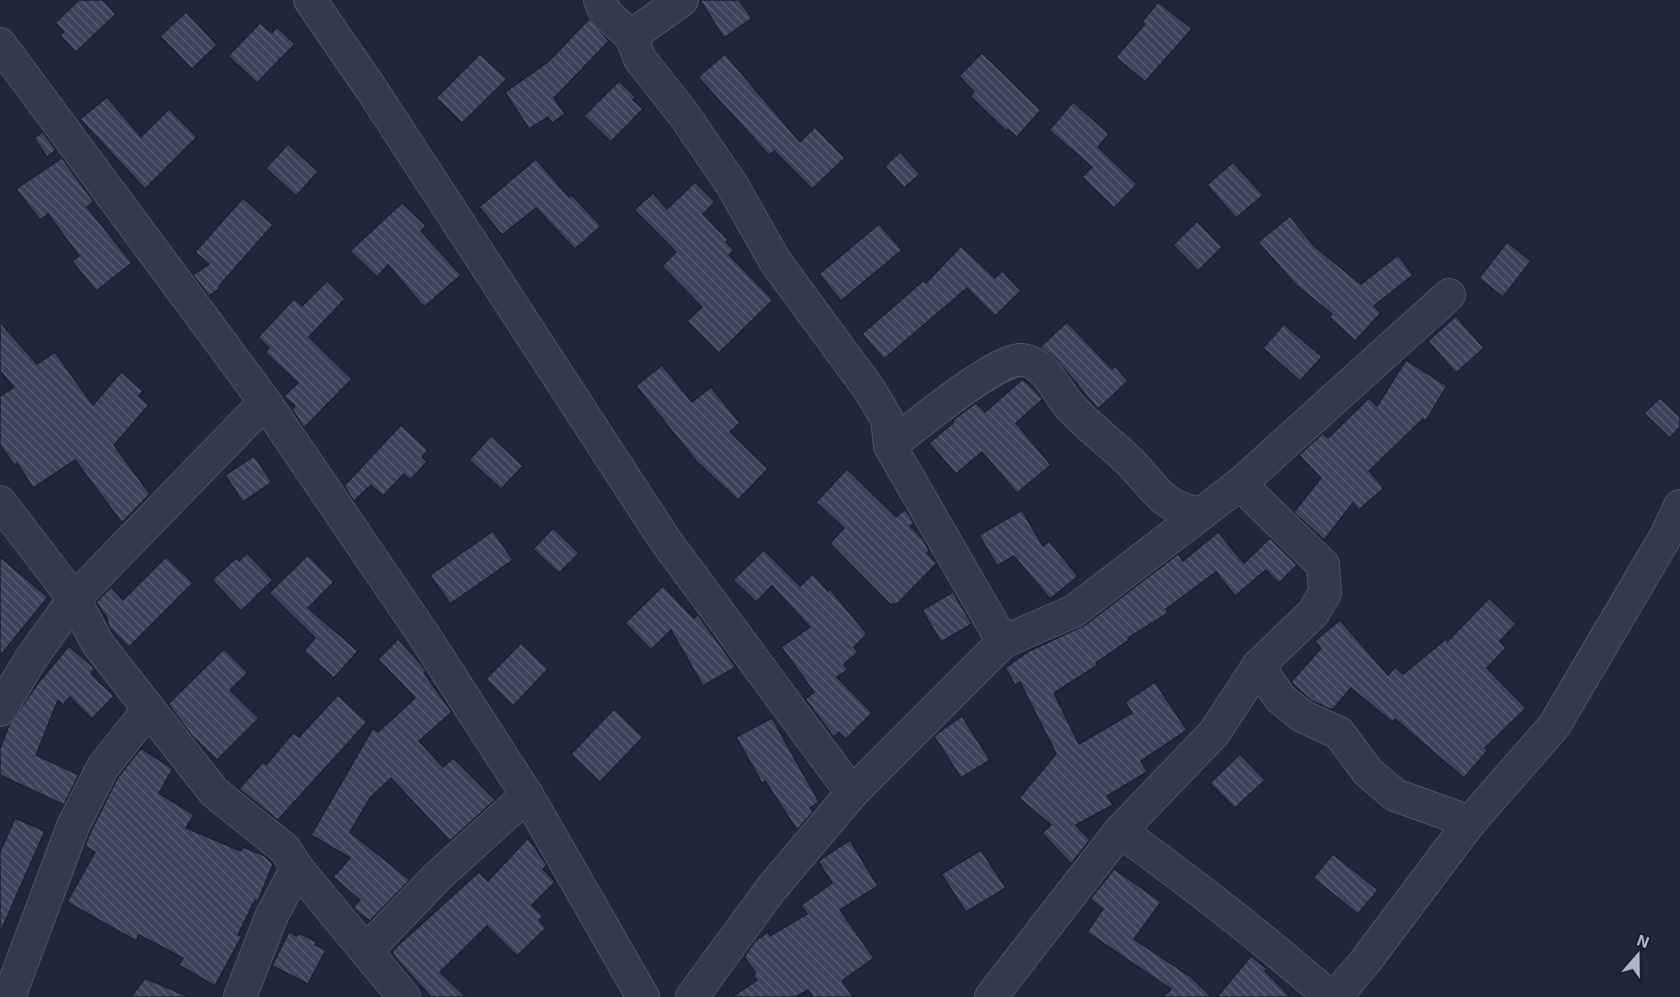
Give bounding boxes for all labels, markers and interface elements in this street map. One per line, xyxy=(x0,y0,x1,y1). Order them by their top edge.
north arrow xyxy=(1608,925,1668,985)
text: N xyxy=(1635,930,1652,951)

